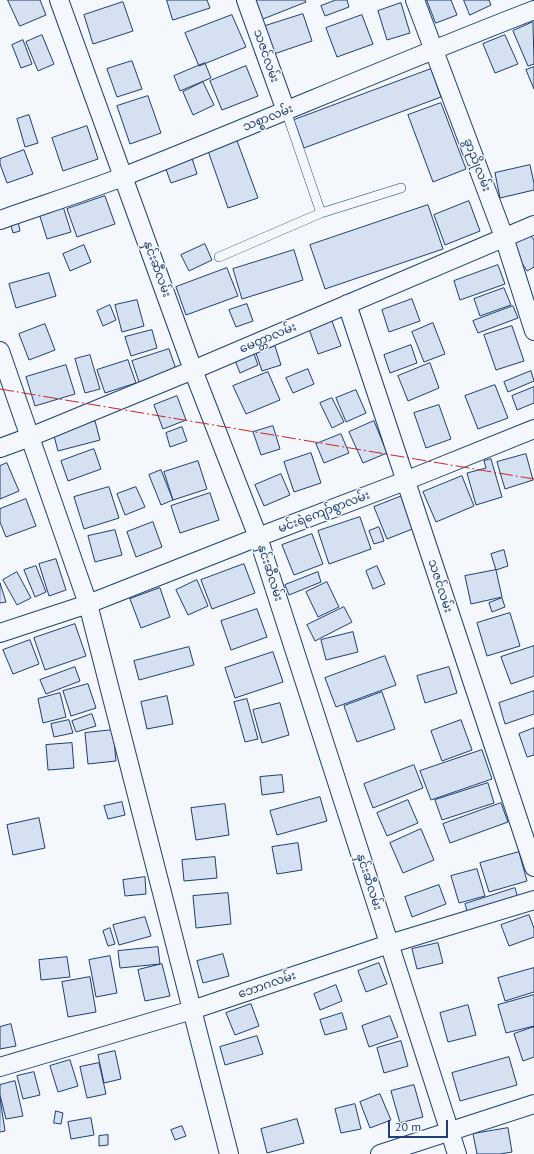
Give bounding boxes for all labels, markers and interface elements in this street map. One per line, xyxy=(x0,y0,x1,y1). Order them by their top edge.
street label: သဇင်လမ်း xyxy=(250,28,282,84)
street label: သစ္စာလမ်း xyxy=(241,101,295,135)
street label: ခွာညိုလမ်း xyxy=(460,136,494,194)
street label: နှင်းဆီလမ်း xyxy=(140,239,174,299)
street label: မေတ္တာလမ်း xyxy=(237,320,299,356)
street label: မင်းရဲကျော်စွာလမ်း xyxy=(276,488,372,536)
street label: နှင်းဆီလမ်း xyxy=(254,543,286,603)
street label: သဇင်လမ်း xyxy=(425,557,455,615)
street label: နှင်းဆီလမ်း xyxy=(353,852,385,912)
street label: ဘောဂလမ်း xyxy=(236,968,298,1002)
scale bar xyxy=(390,1112,450,1138)
text: 20 m xyxy=(395,1119,421,1134)

